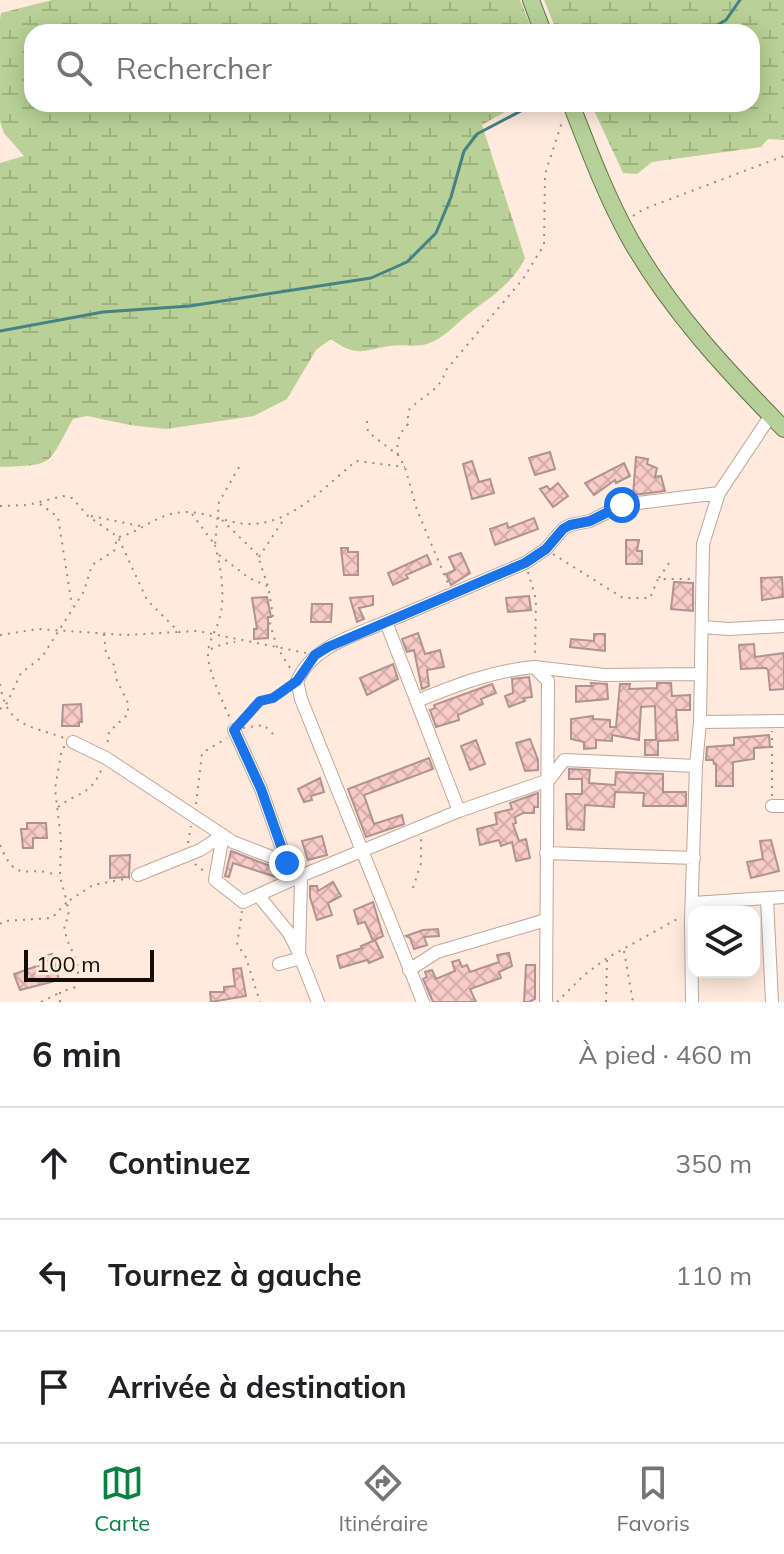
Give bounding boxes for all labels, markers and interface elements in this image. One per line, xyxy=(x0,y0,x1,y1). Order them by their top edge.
search box xyxy=(24,24,760,112)
icon: search xyxy=(52,46,96,90)
text: Rechercher xyxy=(116,49,272,87)
route start xyxy=(604,487,640,523)
route end xyxy=(269,845,305,881)
map controls xyxy=(688,906,760,978)
button: layers xyxy=(688,906,760,978)
scale bar xyxy=(24,946,154,982)
text: 100 m xyxy=(36,950,101,978)
text: 6 min xyxy=(32,1033,122,1076)
text: À pied · 460 m xyxy=(579,1038,752,1071)
icon: ahead xyxy=(32,1141,76,1185)
text: Continuez xyxy=(108,1144,251,1182)
text: 350 m xyxy=(676,1147,752,1180)
icon: left xyxy=(32,1253,76,1297)
text: Tournez à gauche xyxy=(108,1256,362,1294)
text: 110 m xyxy=(676,1259,752,1292)
icon: arrive xyxy=(32,1365,76,1409)
text: Arrivée à destination xyxy=(108,1368,407,1406)
tab: Carte xyxy=(94,1461,150,1537)
tab: Itinéraire xyxy=(339,1461,428,1537)
tab: Favoris xyxy=(617,1461,690,1537)

